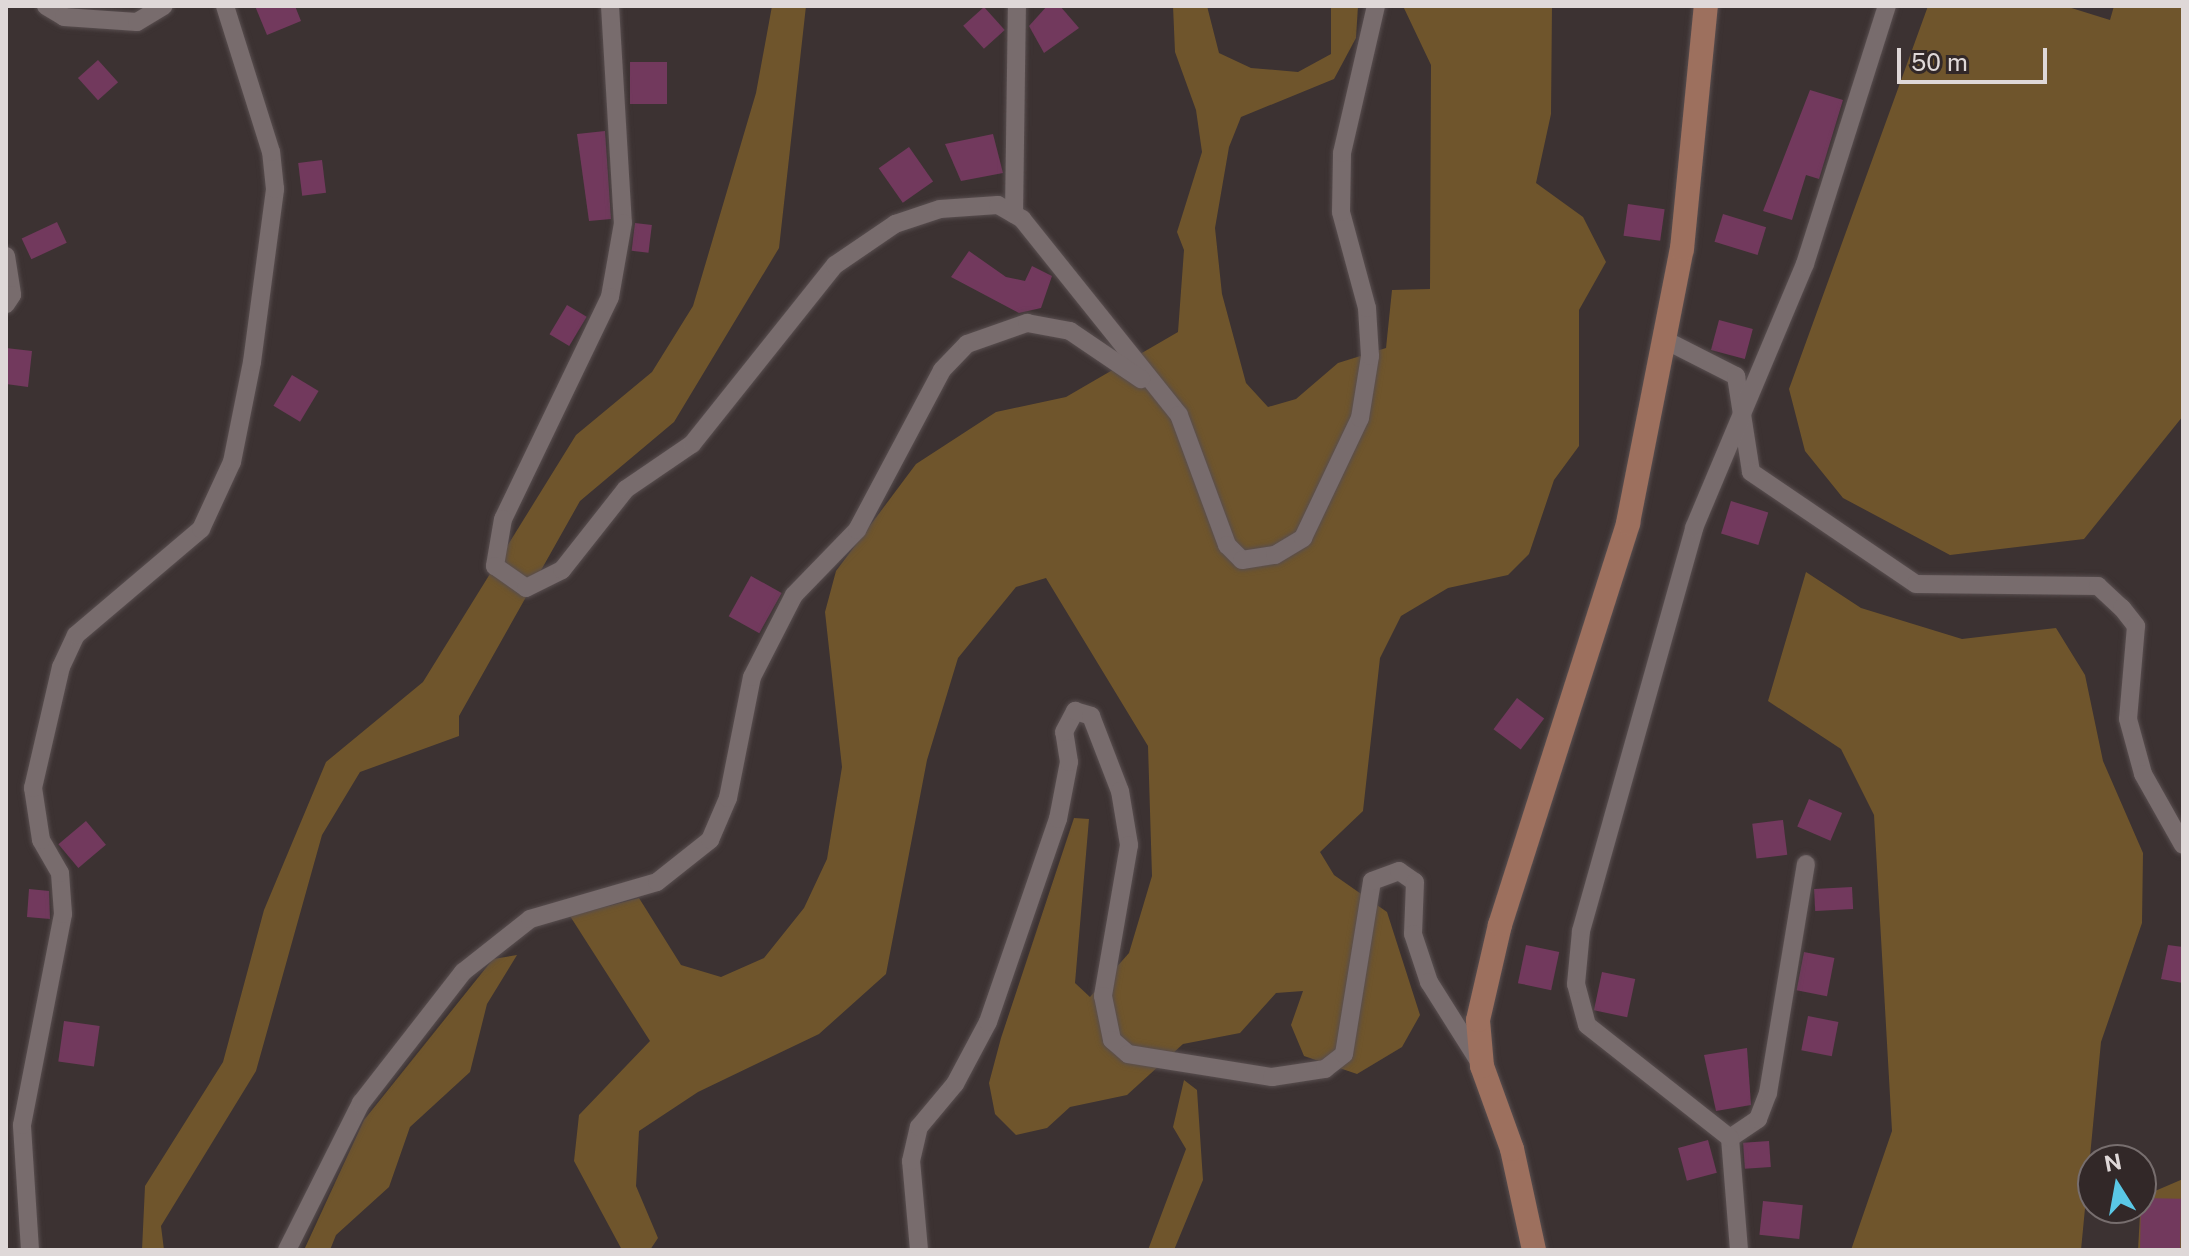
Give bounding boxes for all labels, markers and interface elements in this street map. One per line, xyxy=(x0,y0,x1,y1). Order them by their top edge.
scale bar xyxy=(1901,32,2051,82)
text: 50 m xyxy=(1911,48,1968,76)
north arrow xyxy=(2077,1144,2157,1224)
text: N xyxy=(2102,1148,2124,1177)

